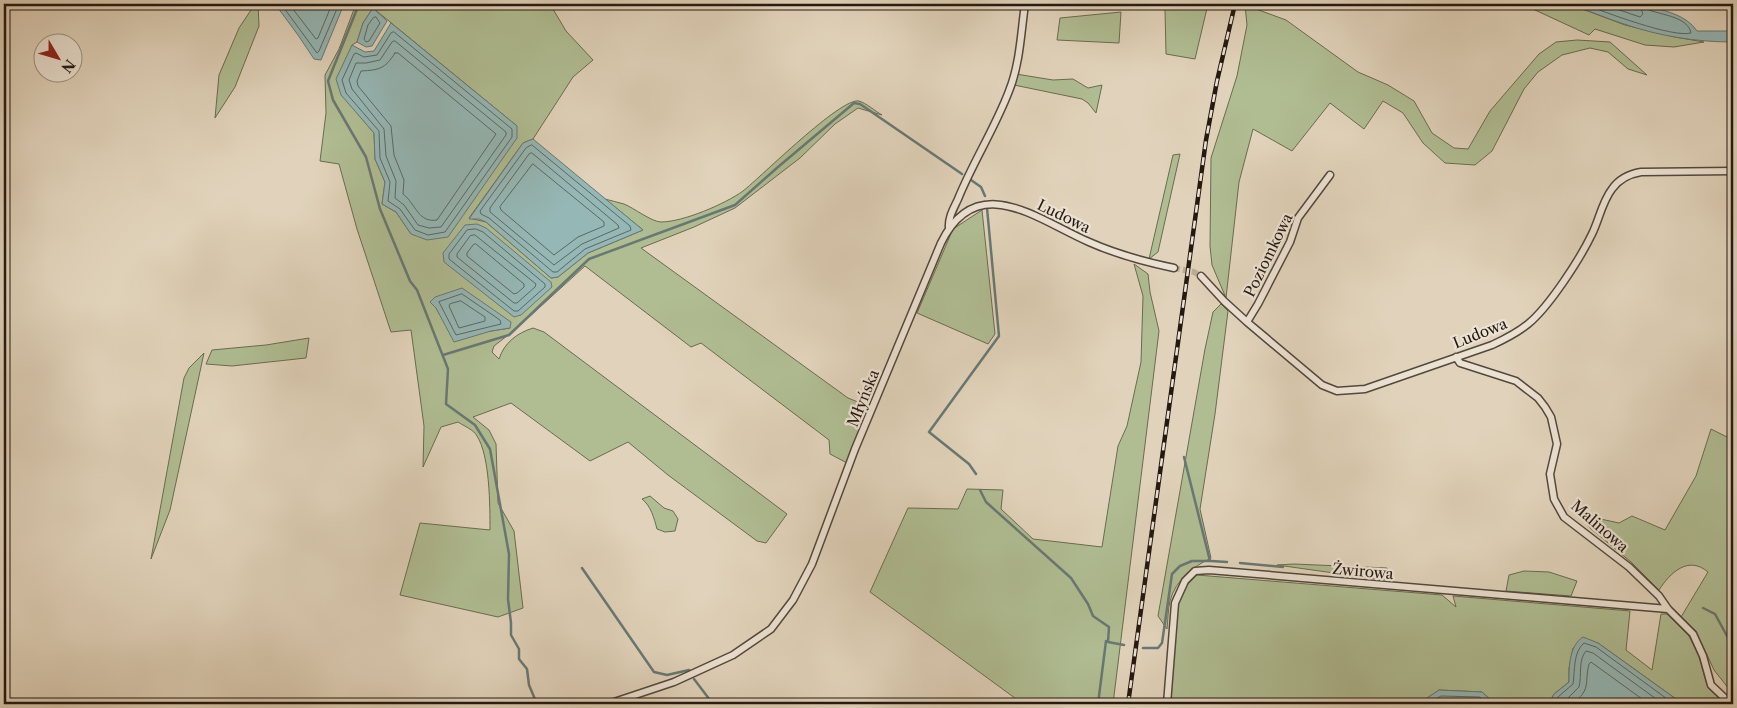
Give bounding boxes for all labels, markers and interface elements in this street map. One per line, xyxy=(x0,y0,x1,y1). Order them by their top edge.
north arrow xyxy=(32,32,82,82)
text: N xyxy=(57,56,79,76)
street label: Ludowa xyxy=(1034,195,1094,237)
street label: Poziomkowa xyxy=(1240,210,1297,300)
street label: Ludowa xyxy=(1450,314,1510,352)
street label: Młyńska xyxy=(843,366,883,429)
street label: Malinowa xyxy=(1567,496,1633,556)
street label: Żwirowa xyxy=(1332,559,1395,583)

